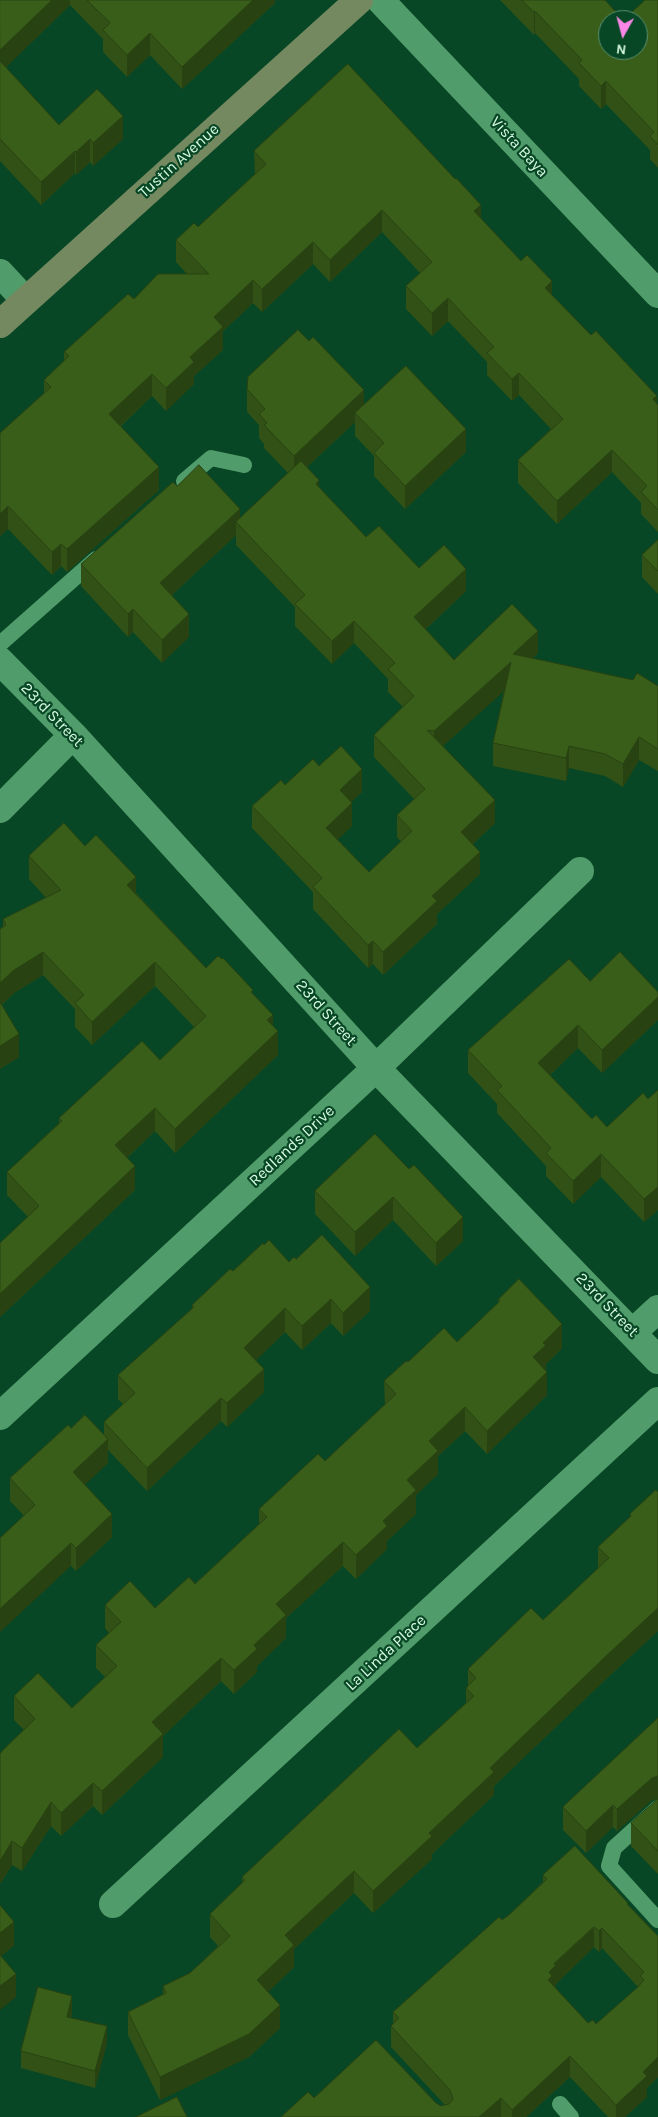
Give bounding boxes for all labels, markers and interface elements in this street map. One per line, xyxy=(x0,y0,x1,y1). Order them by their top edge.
north arrow xyxy=(598,10,648,60)
text: N xyxy=(615,40,627,58)
street label: Vista Baya xyxy=(486,113,552,181)
street label: Tustin Avenue xyxy=(135,120,223,202)
street label: 23rd Street xyxy=(17,679,87,751)
street label: 23rd Street xyxy=(292,976,360,1050)
street label: Redlands Drive xyxy=(245,1102,339,1190)
street label: 23rd Street xyxy=(572,1269,642,1341)
street label: La Linda Place xyxy=(342,1611,430,1695)

